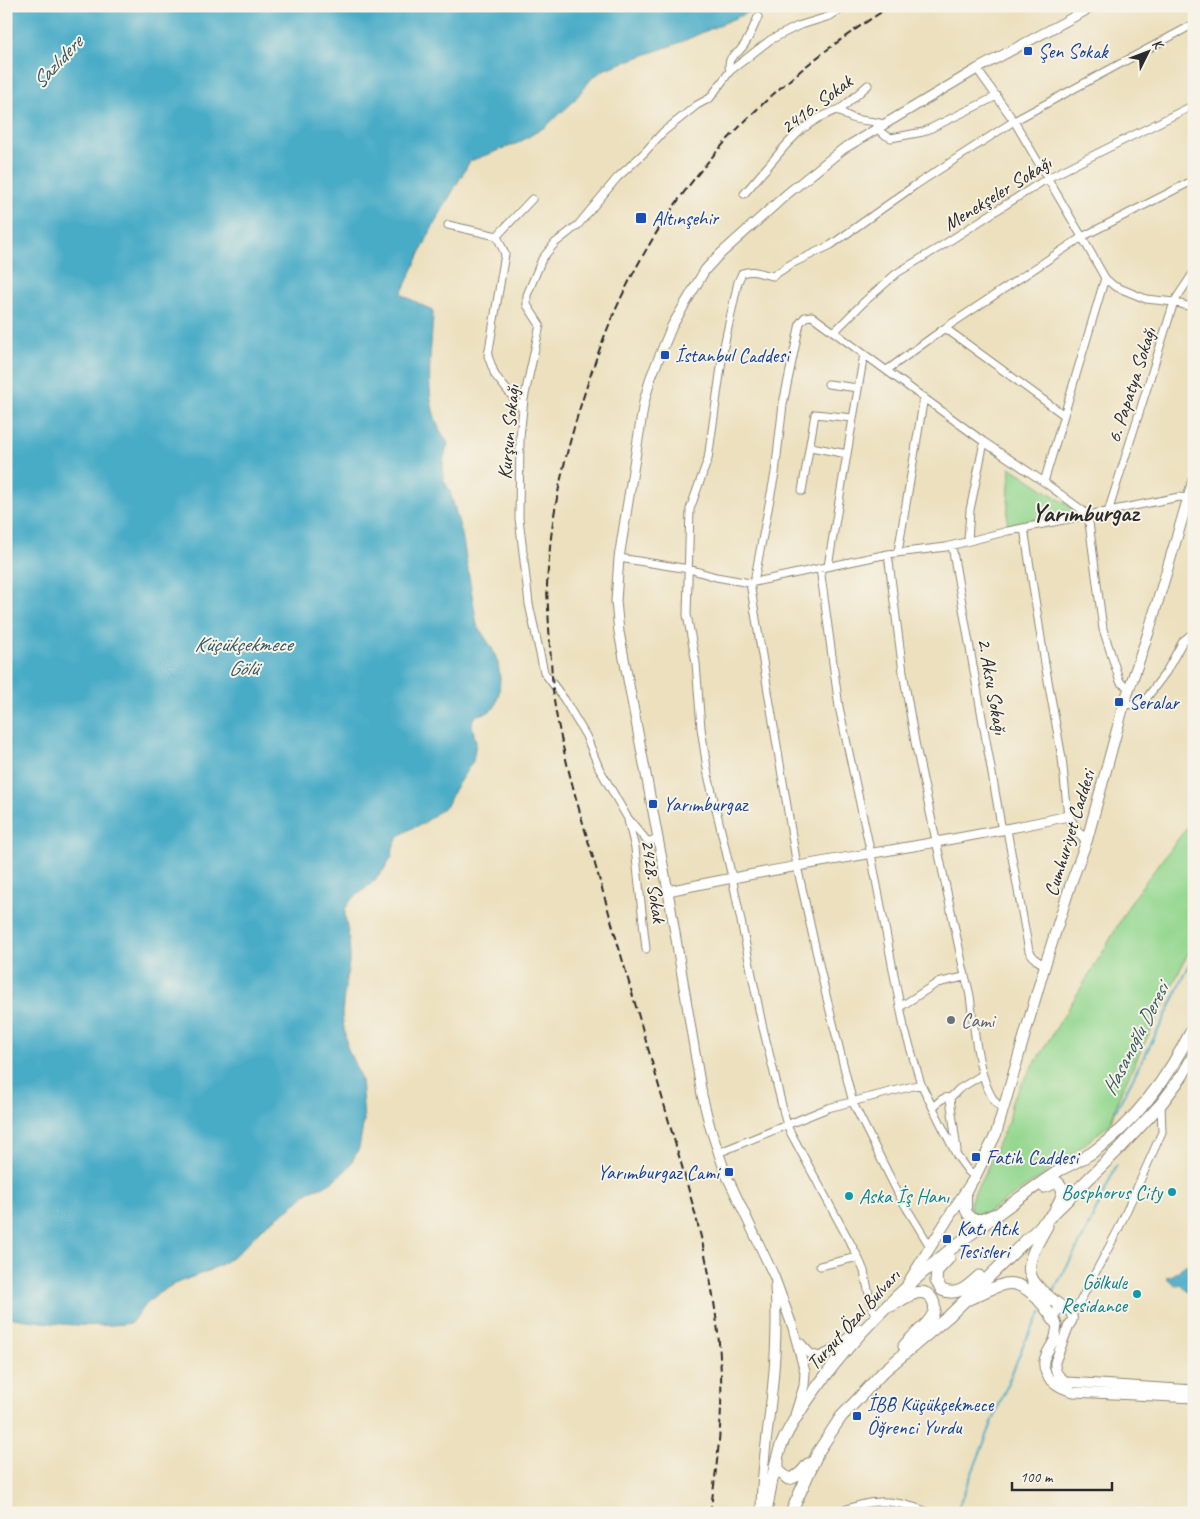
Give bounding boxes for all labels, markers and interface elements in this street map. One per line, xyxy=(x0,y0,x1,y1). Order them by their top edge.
water label: Sazlıdere xyxy=(26,28,90,94)
north arrow xyxy=(1122,28,1172,78)
text: K xyxy=(1149,35,1168,54)
place label: Şen Sokak xyxy=(1038,39,1109,64)
marker: Şen Sokak xyxy=(1022,45,1034,57)
street label: 2416. Sokak xyxy=(775,68,859,140)
street label: Menekşeler Sokağı xyxy=(939,150,1057,237)
place label: Altınşehir xyxy=(652,206,720,231)
marker: Altınşehir xyxy=(634,211,648,225)
street label: 6. Papatya Sokağı xyxy=(1101,323,1162,446)
place label: İstanbul Caddesi xyxy=(675,343,791,368)
marker: İstanbul Caddesi xyxy=(659,349,671,361)
street label: Kurşun Sokağı xyxy=(492,383,525,480)
district label: Yarımburgaz xyxy=(1032,497,1141,529)
water label: Küçükçekmece Gölü xyxy=(194,631,295,681)
street label: 2. Aksu Sokağı xyxy=(972,636,1013,737)
place label: Seralar xyxy=(1129,690,1181,715)
marker: Seralar xyxy=(1113,696,1125,708)
street label: Cumhuriyet Caddesi xyxy=(1038,765,1101,899)
place label: Yarımburgaz xyxy=(663,792,749,817)
marker: Yarımburgaz xyxy=(647,798,659,810)
street label: 2428. Sokak xyxy=(635,838,672,926)
water label: Hasanoğlu Deresi xyxy=(1096,974,1177,1099)
place label: Cami xyxy=(961,1008,996,1033)
marker: Cami xyxy=(945,1014,957,1026)
place label: Fatih Caddesi xyxy=(986,1145,1080,1170)
marker: Fatih Caddesi xyxy=(970,1151,982,1163)
place label: Yarımburgaz Cami xyxy=(597,1160,721,1185)
marker: Yarımburgaz Cami xyxy=(723,1166,735,1178)
place label: Bosphorus City xyxy=(1061,1180,1164,1205)
place label: Aska İş Hanı xyxy=(859,1184,950,1209)
marker: Bosphorus City xyxy=(1166,1186,1178,1198)
marker: Aska İş Hanı xyxy=(843,1190,855,1202)
place label: Katı Atık Tesisleri xyxy=(957,1216,1019,1264)
marker: Katı Atık Tesisleri xyxy=(941,1233,953,1245)
street label: Turgut Özal Bulvarı xyxy=(801,1262,906,1375)
place label: Gölkule Residance xyxy=(1061,1270,1128,1318)
marker: Gölkule Residance xyxy=(1131,1288,1143,1300)
place label: İBB Küçükçekmece Öğrenci Yurdu xyxy=(867,1392,995,1440)
marker: İBB Küçükçekmece Öğrenci Yurdu xyxy=(851,1410,863,1422)
scale bar xyxy=(1012,1459,1112,1491)
text: 100 m xyxy=(1020,1468,1054,1487)

